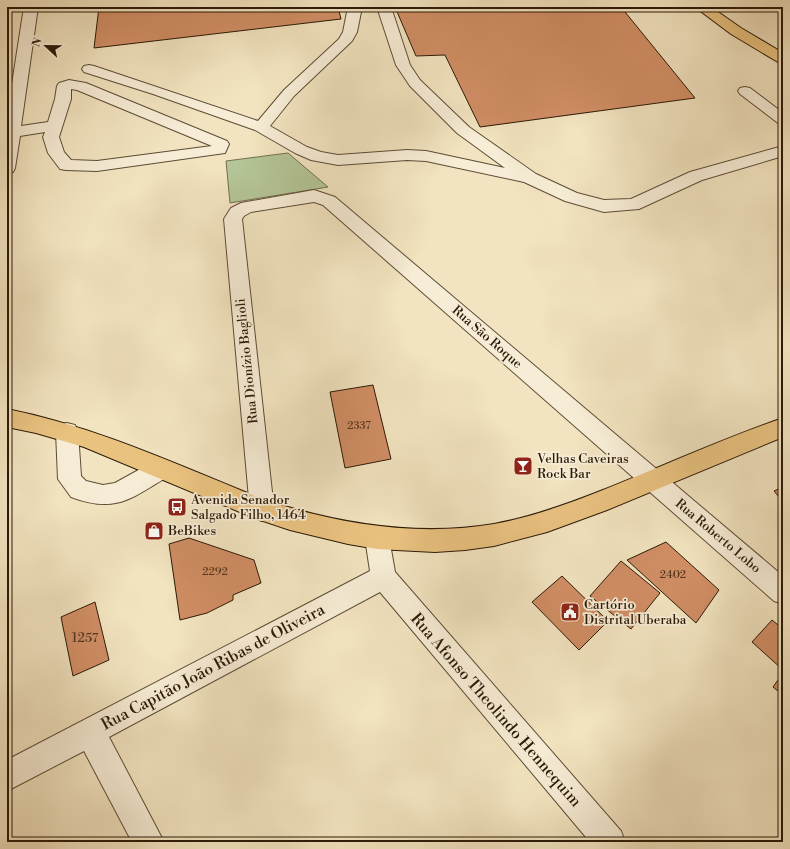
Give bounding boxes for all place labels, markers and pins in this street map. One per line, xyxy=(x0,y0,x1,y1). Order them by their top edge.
place label: Velhas Caveiras Rock Bar xyxy=(536,451,629,482)
bar icon: Velhas Caveiras Rock Bar xyxy=(512,455,534,477)
place label: Avenida Senador Salgado Filho, 1464 xyxy=(190,492,306,523)
bus stop icon: Avenida Senador Salgado Filho, 1464 xyxy=(166,496,188,518)
shop icon: BeBikes xyxy=(143,520,165,542)
place label: BeBikes xyxy=(167,523,216,539)
place label: Cartório Distrital Uberaba xyxy=(584,597,687,628)
public building icon: Cartório Distrital Uberaba xyxy=(559,601,581,623)

